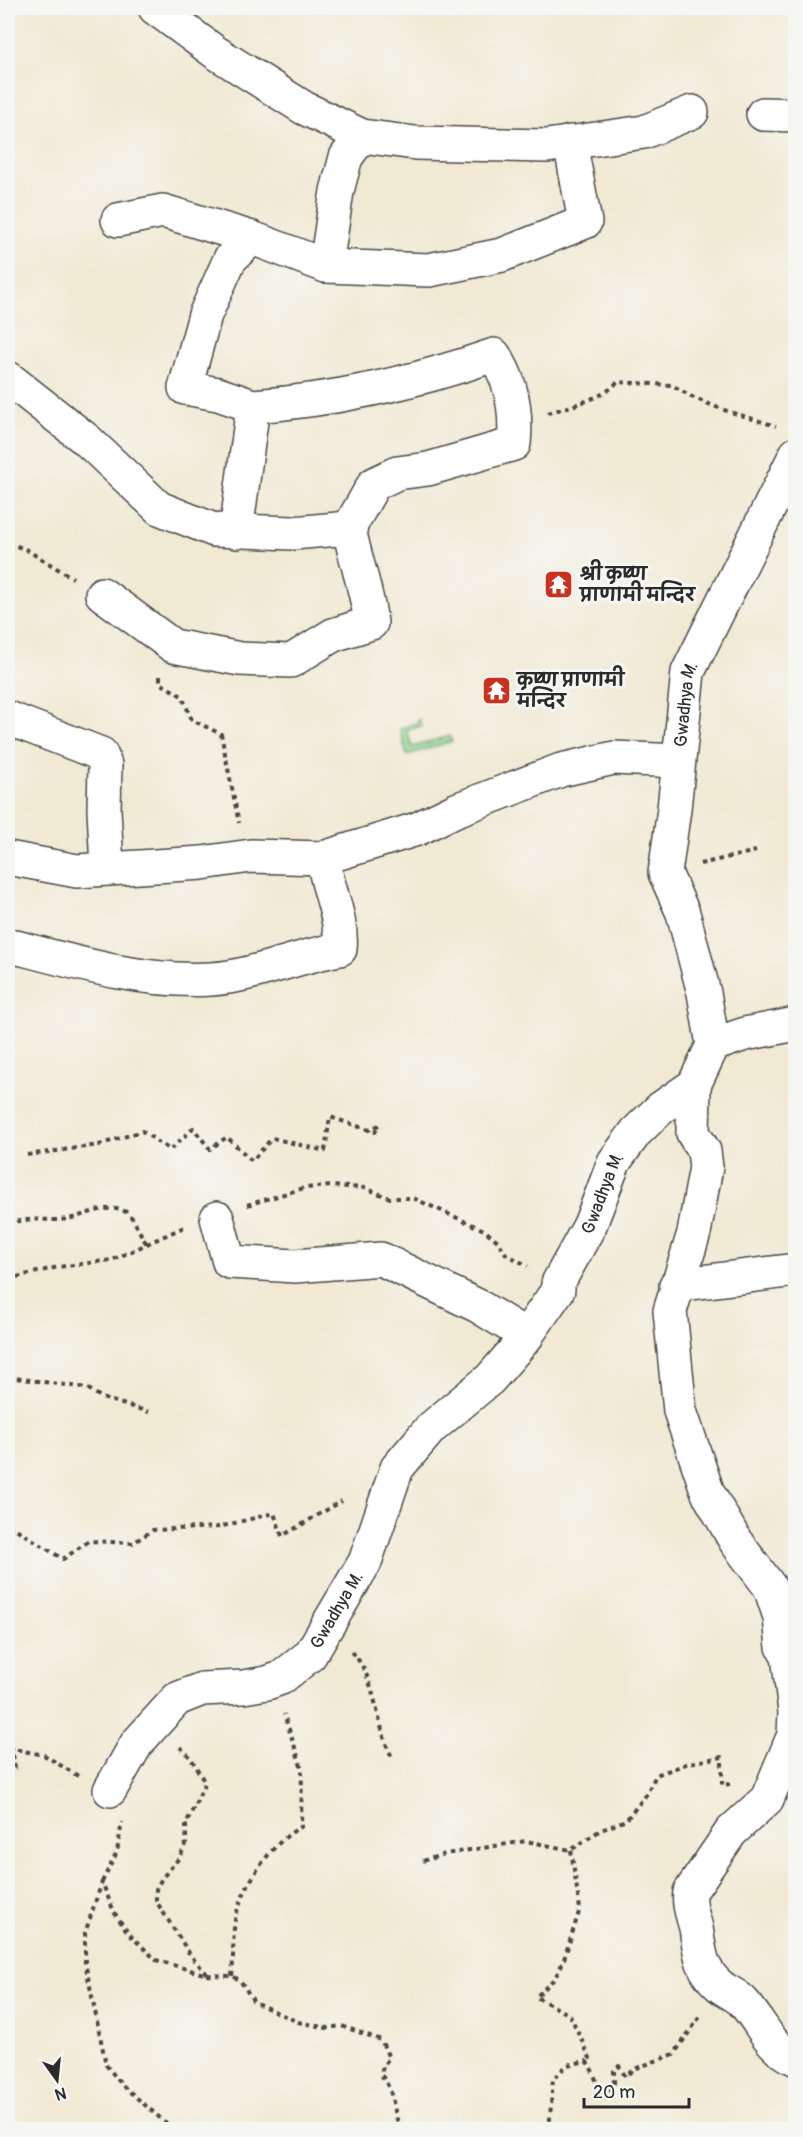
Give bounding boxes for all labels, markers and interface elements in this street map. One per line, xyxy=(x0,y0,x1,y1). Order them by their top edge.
place label: श्री कृष्ण प्राणामी मन्दिर xyxy=(578,559,697,607)
temple icon: श्री कृष्ण प्राणामी मन्दिर xyxy=(543,568,575,600)
street label: Gwadhya M. xyxy=(669,657,703,748)
place label: कृष्ण प्राणामी मन्दिर xyxy=(515,665,626,713)
temple icon: कृष्ण प्राणामी मन्दिर xyxy=(480,674,512,706)
street label: Gwadhya M. xyxy=(576,1147,629,1238)
street label: Gwadhya M. xyxy=(305,1567,368,1653)
north arrow xyxy=(27,2050,87,2110)
scale bar xyxy=(584,2071,689,2109)
text: 20 m xyxy=(593,2081,635,2104)
text: N xyxy=(53,2082,68,2105)

